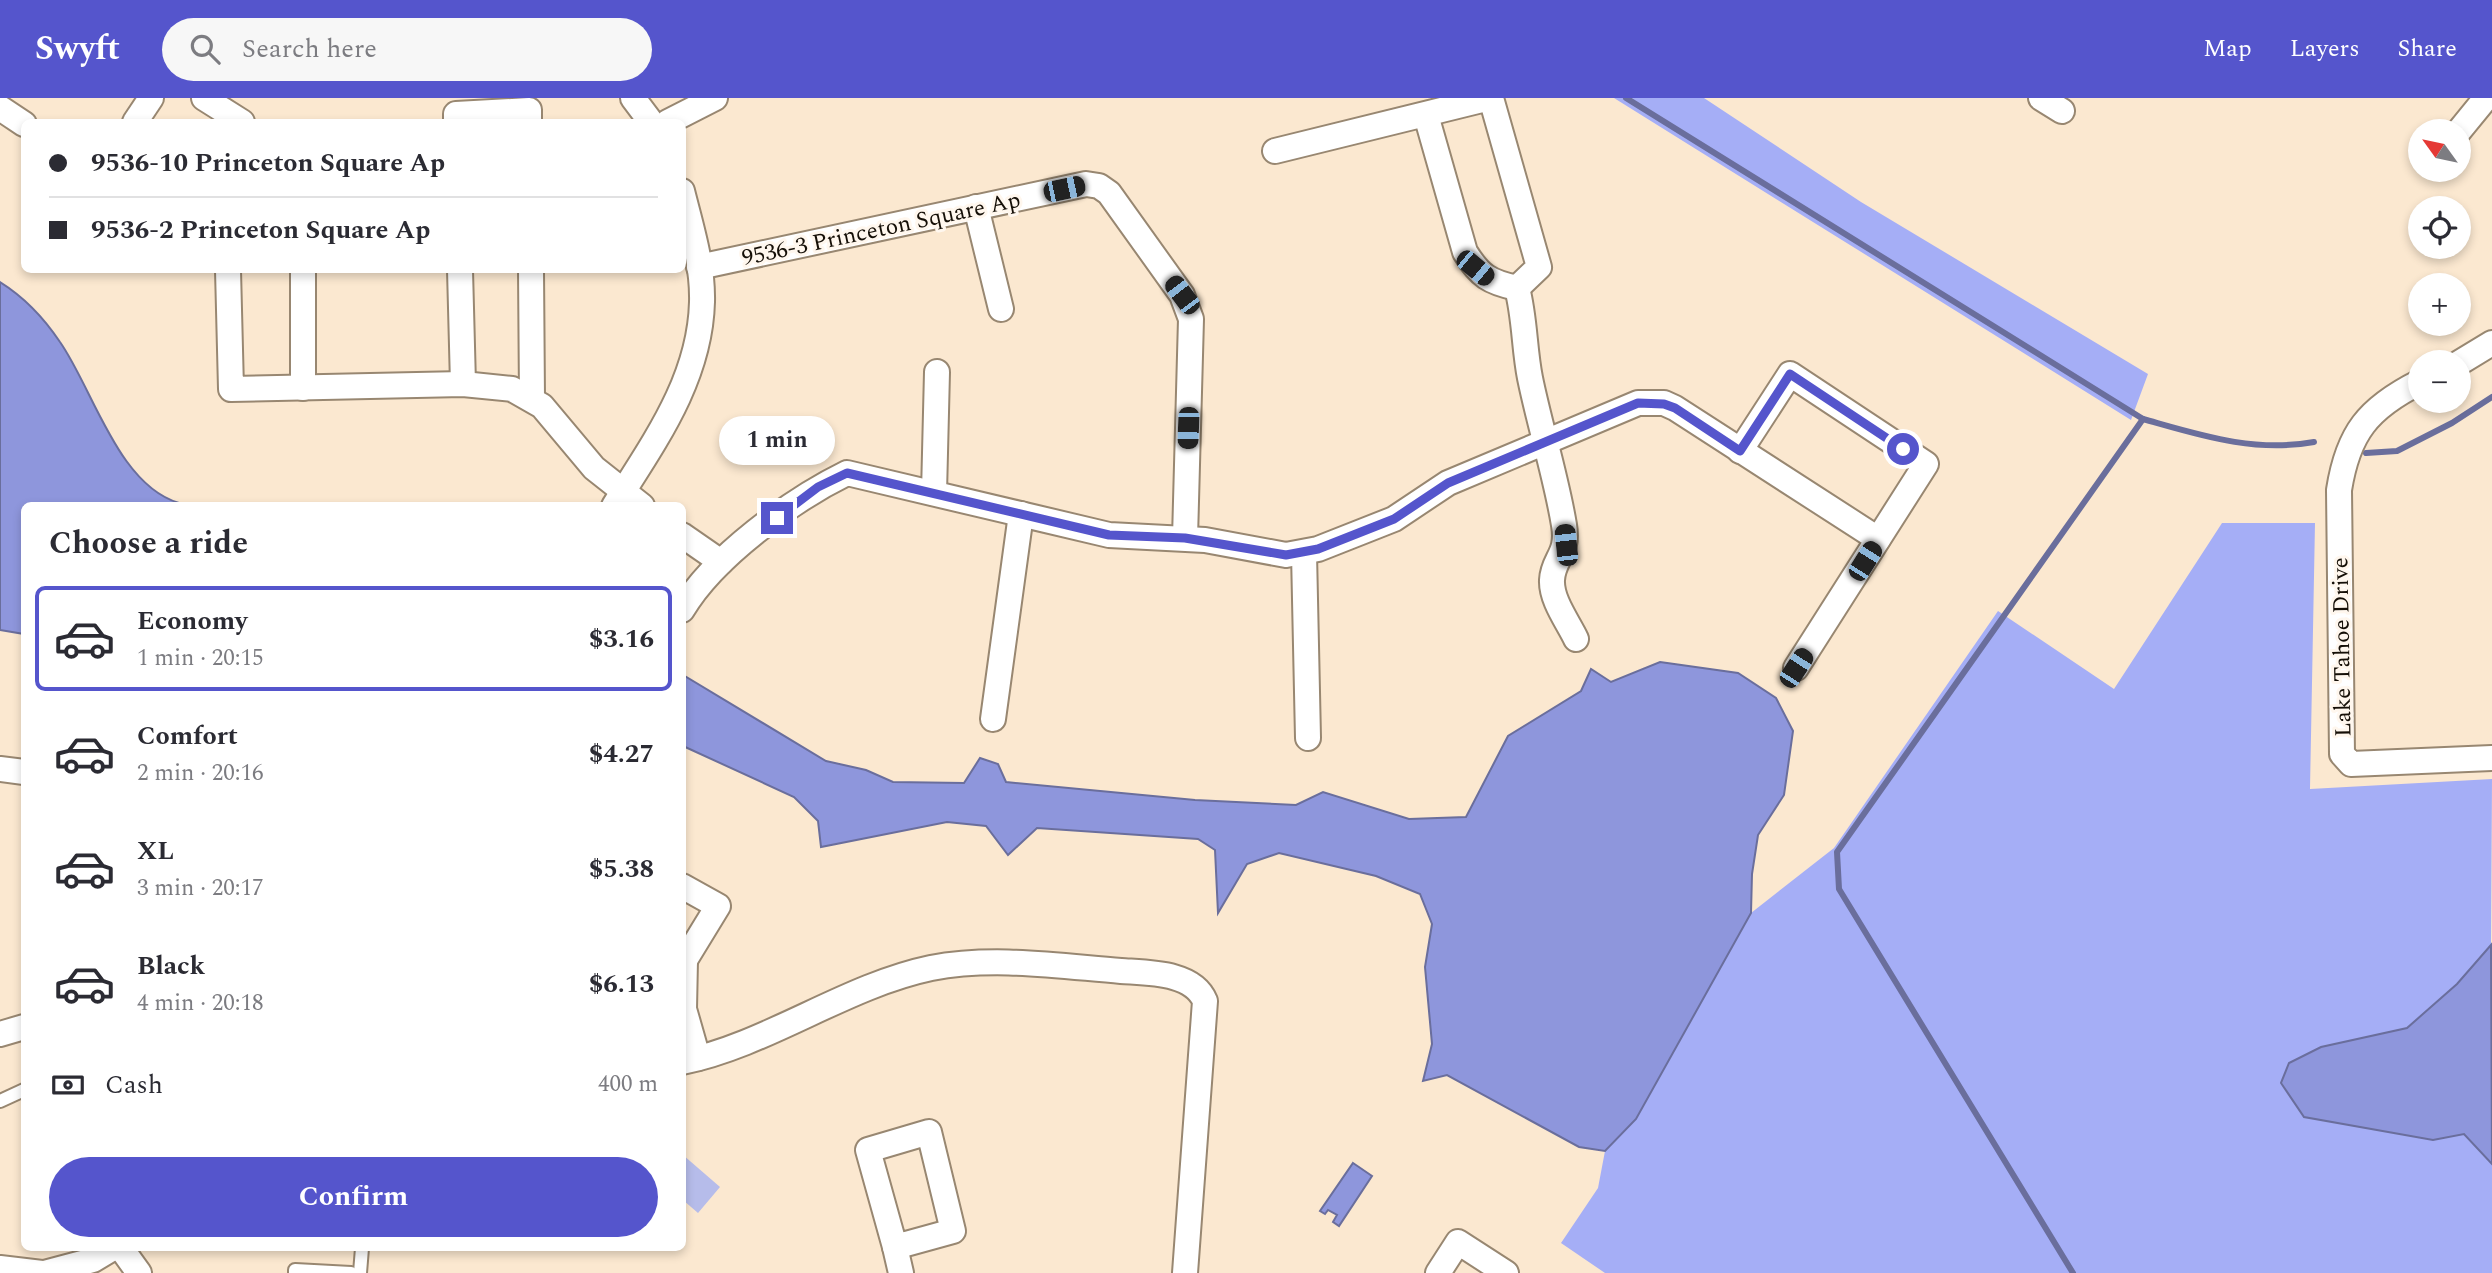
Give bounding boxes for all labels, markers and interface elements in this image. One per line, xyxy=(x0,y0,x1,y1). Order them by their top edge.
search box xyxy=(162,18,652,81)
text: Swyft xyxy=(35,24,120,74)
text: Search here xyxy=(242,29,377,69)
icon: search xyxy=(186,30,224,68)
text: Map xyxy=(2203,31,2252,67)
text: Layers xyxy=(2290,31,2360,67)
text: Share xyxy=(2398,31,2457,67)
north arrow xyxy=(2408,119,2471,182)
map controls xyxy=(2408,119,2471,413)
text: 9536-10 Princeton Square Ap xyxy=(91,143,445,183)
car xyxy=(1042,174,1087,204)
street label: 9536-3 Princeton Square Ap xyxy=(739,183,1024,276)
button: locate xyxy=(2408,196,2471,259)
text: 9536-2 Princeton Square Ap xyxy=(91,210,430,250)
car xyxy=(1453,246,1498,290)
car xyxy=(1161,272,1204,318)
button: + xyxy=(2408,273,2471,336)
button: − xyxy=(2408,350,2471,413)
car xyxy=(1177,407,1200,449)
callout: 1 min xyxy=(719,416,835,466)
text: 1 min xyxy=(746,423,808,458)
route start xyxy=(1887,433,1919,465)
route end xyxy=(761,502,793,534)
text: Choose a ride xyxy=(49,519,248,568)
car xyxy=(1554,523,1579,567)
car xyxy=(1845,538,1886,584)
street label: Lake Tahoe Drive xyxy=(2323,557,2362,737)
text: Economy xyxy=(137,601,247,641)
icon: car xyxy=(53,607,116,670)
text: $3.16 xyxy=(589,619,654,659)
text: 1 min · 20:15 xyxy=(137,641,264,676)
car xyxy=(1776,645,1817,691)
text: Comfort xyxy=(137,716,238,756)
icon: car xyxy=(53,722,116,785)
text: $4.27 xyxy=(589,734,654,774)
text: 2 min · 20:16 xyxy=(137,756,264,791)
text: XL xyxy=(137,831,174,871)
icon: car xyxy=(53,837,116,900)
text: $5.38 xyxy=(589,849,654,889)
text: 3 min · 20:17 xyxy=(137,871,264,906)
text: Black xyxy=(137,946,205,986)
icon: car xyxy=(53,952,116,1015)
text: $6.13 xyxy=(589,964,654,1004)
text: 4 min · 20:18 xyxy=(137,986,264,1021)
text: Cash xyxy=(105,1065,163,1105)
icon: cash xyxy=(49,1066,87,1104)
text: 400 m xyxy=(598,1067,658,1102)
button: Confirm xyxy=(49,1157,658,1237)

